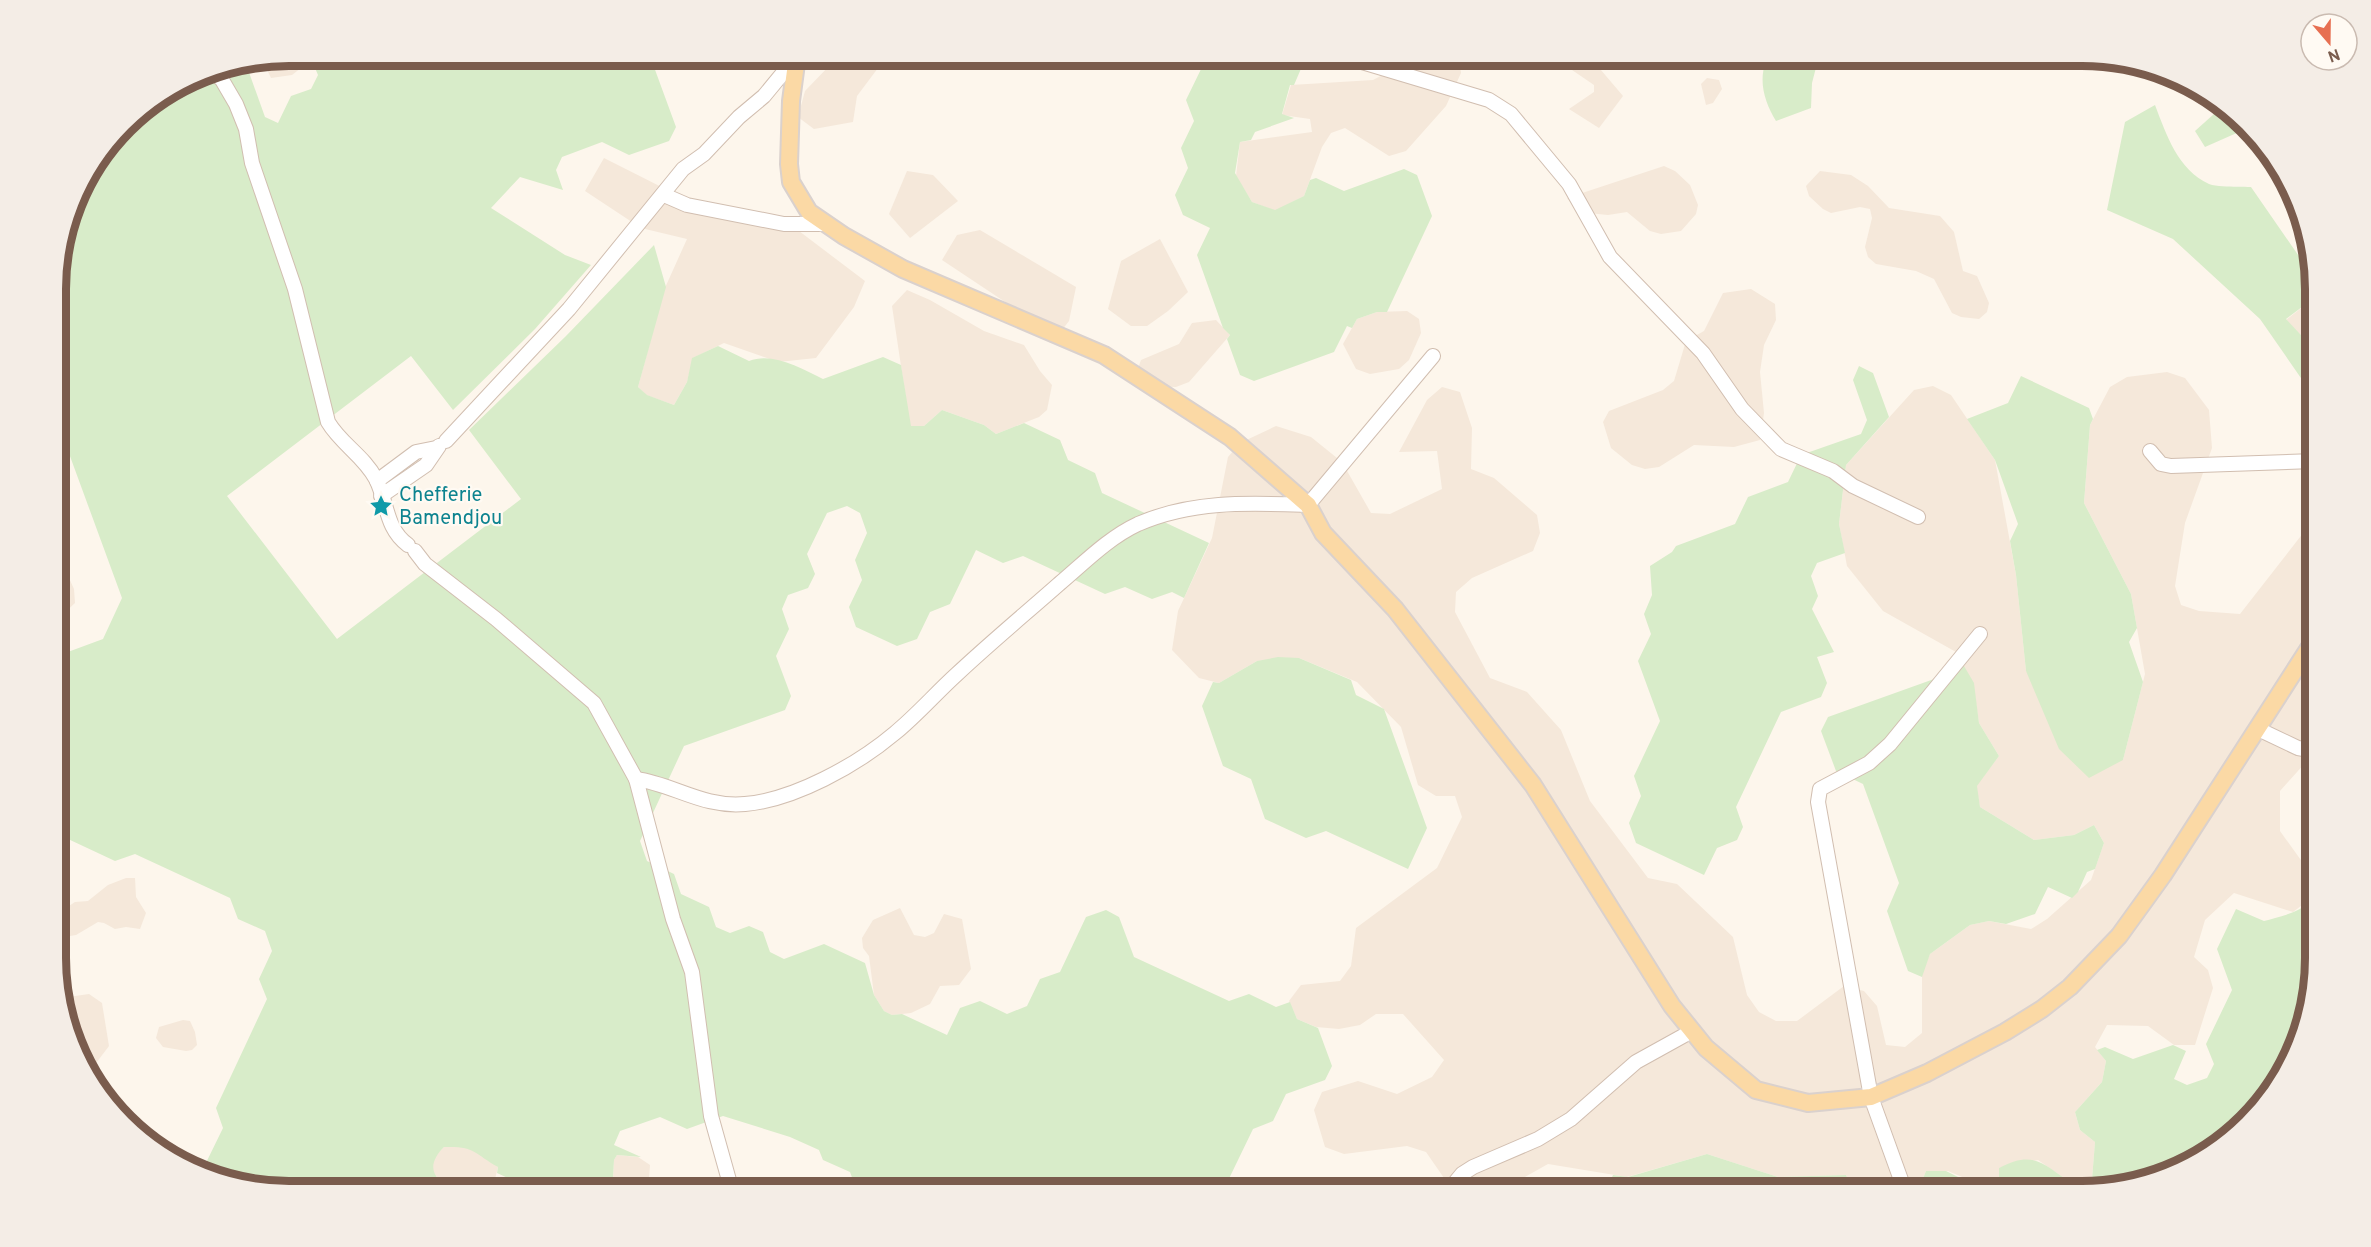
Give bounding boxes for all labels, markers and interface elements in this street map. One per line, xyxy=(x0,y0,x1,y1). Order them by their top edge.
north arrow xyxy=(2299,12,2359,72)
text: N xyxy=(2325,43,2342,66)
place label: Chefferie Bamendjou xyxy=(399,483,502,532)
place icon: Chefferie Bamendjou xyxy=(368,493,394,519)

